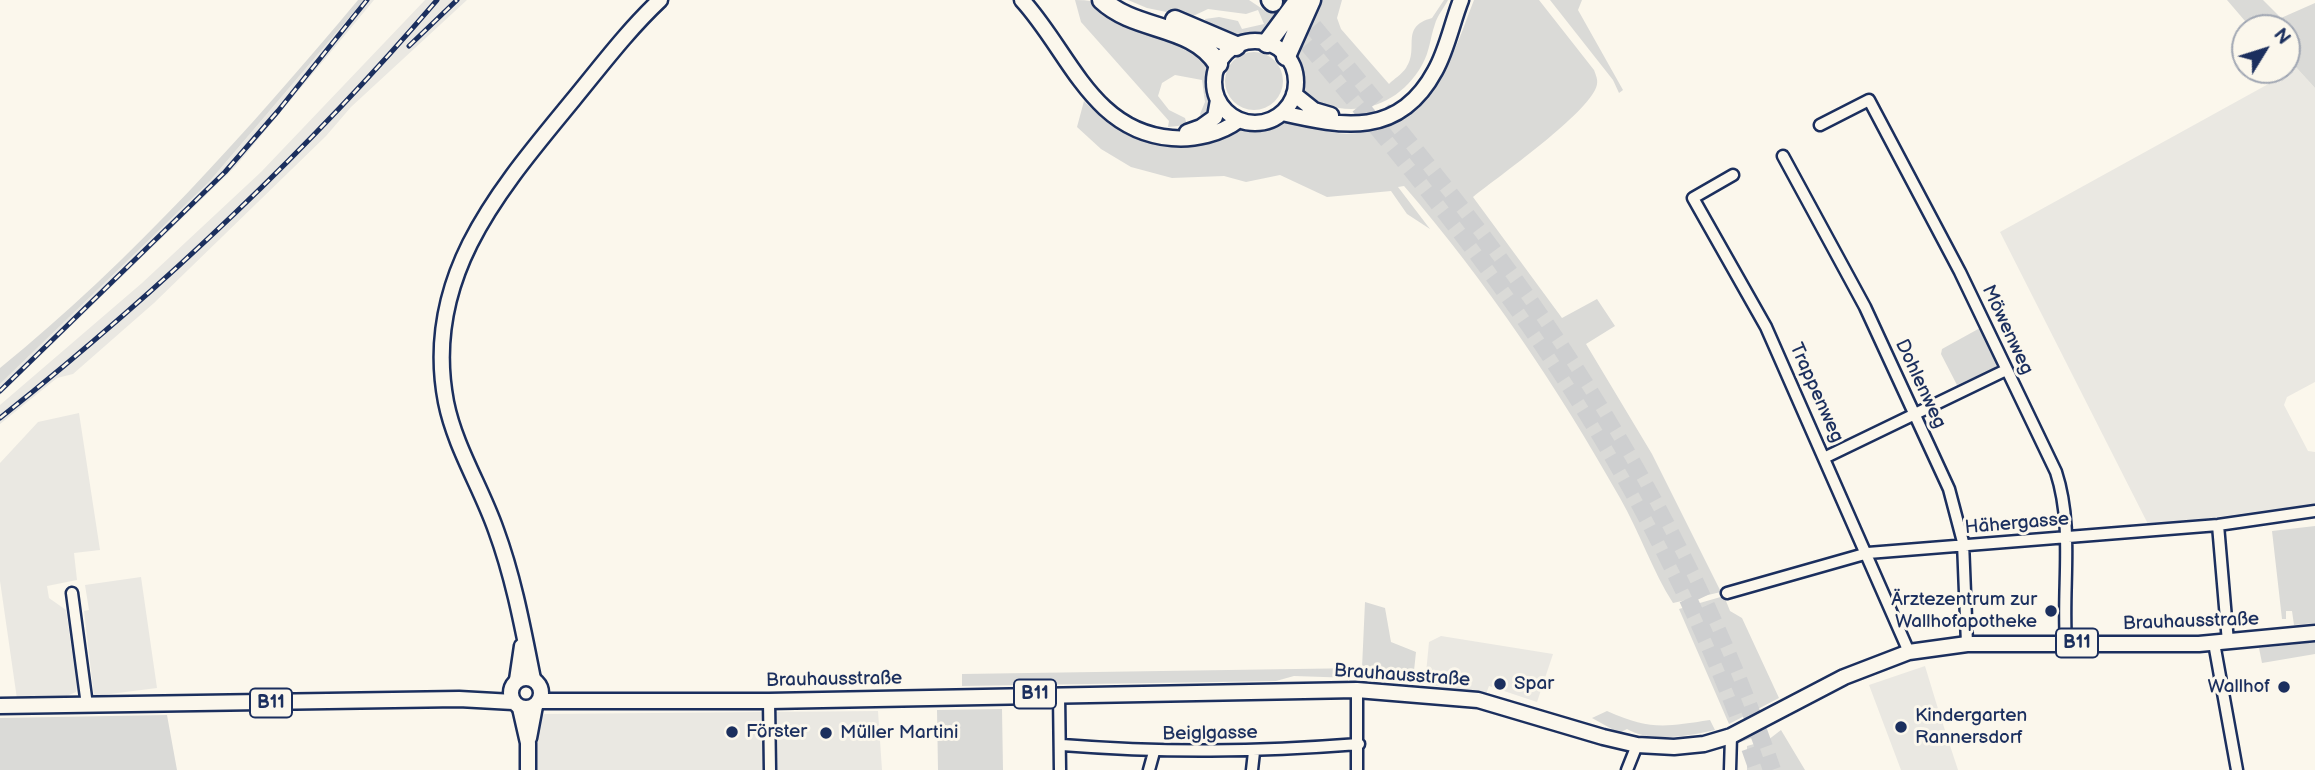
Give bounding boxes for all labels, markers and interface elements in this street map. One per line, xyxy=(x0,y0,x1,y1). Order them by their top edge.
north arrow xyxy=(2231,14,2301,84)
text: N xyxy=(2268,24,2295,50)
street label: Möwenweg xyxy=(1976,282,2038,378)
street label: Dohlenweg xyxy=(1889,336,1951,432)
street label: Trappenweg xyxy=(1784,340,1848,446)
street label: Hähergasse xyxy=(1964,508,2070,540)
place label: Ärztezentrum zur Wallhofapotheke xyxy=(1891,589,2037,633)
marker: Ärztezentrum zur Wallhofapotheke xyxy=(2043,603,2059,619)
street label: Brauhausstraße xyxy=(2122,608,2260,636)
road number: B11 xyxy=(2056,628,2098,658)
street label: Brauhausstraße xyxy=(1333,660,1471,692)
street label: Brauhausstraße xyxy=(766,667,902,693)
place label: Spar xyxy=(1514,673,1554,695)
marker: Spar xyxy=(1492,676,1508,692)
place label: Wallhof xyxy=(2207,676,2270,698)
marker: Wallhof xyxy=(2276,679,2292,695)
road number: B11 xyxy=(1014,680,1056,708)
road number: B11 xyxy=(250,688,292,718)
place label: Kindergarten Rannersdorf xyxy=(1915,705,2027,749)
marker: Kindergarten Rannersdorf xyxy=(1893,719,1909,735)
place label: Förster xyxy=(746,721,807,743)
place label: Müller Martini xyxy=(840,722,958,744)
street label: Beiglgasse xyxy=(1162,722,1258,746)
marker: Förster xyxy=(724,724,740,740)
marker: Müller Martini xyxy=(818,725,834,741)

